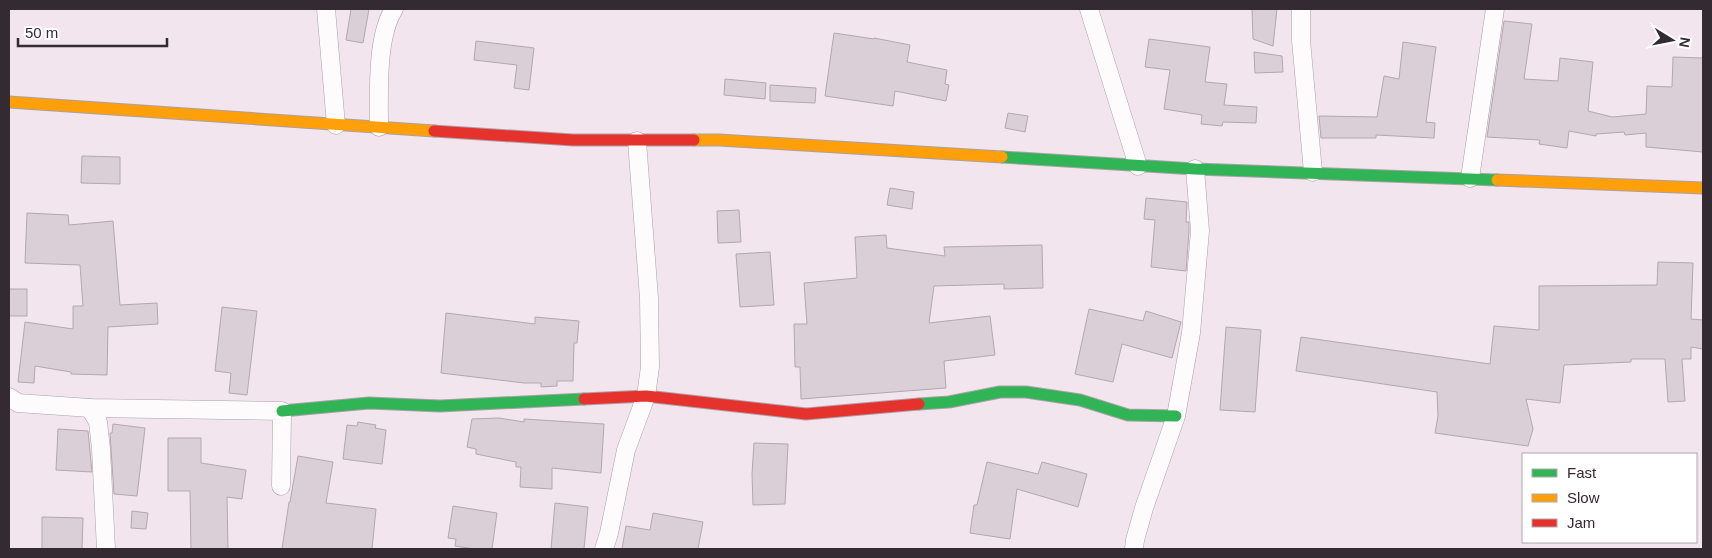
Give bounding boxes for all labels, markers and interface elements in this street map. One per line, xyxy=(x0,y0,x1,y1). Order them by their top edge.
scale bar xyxy=(18,15,166,47)
north arrow xyxy=(1647,15,1697,65)
text: 50 m xyxy=(25,24,58,41)
text: N xyxy=(1676,36,1694,49)
legend xyxy=(1522,453,1697,543)
text: Fast xyxy=(1567,464,1597,481)
text: Slow xyxy=(1567,489,1600,506)
text: Jam xyxy=(1567,514,1595,531)

